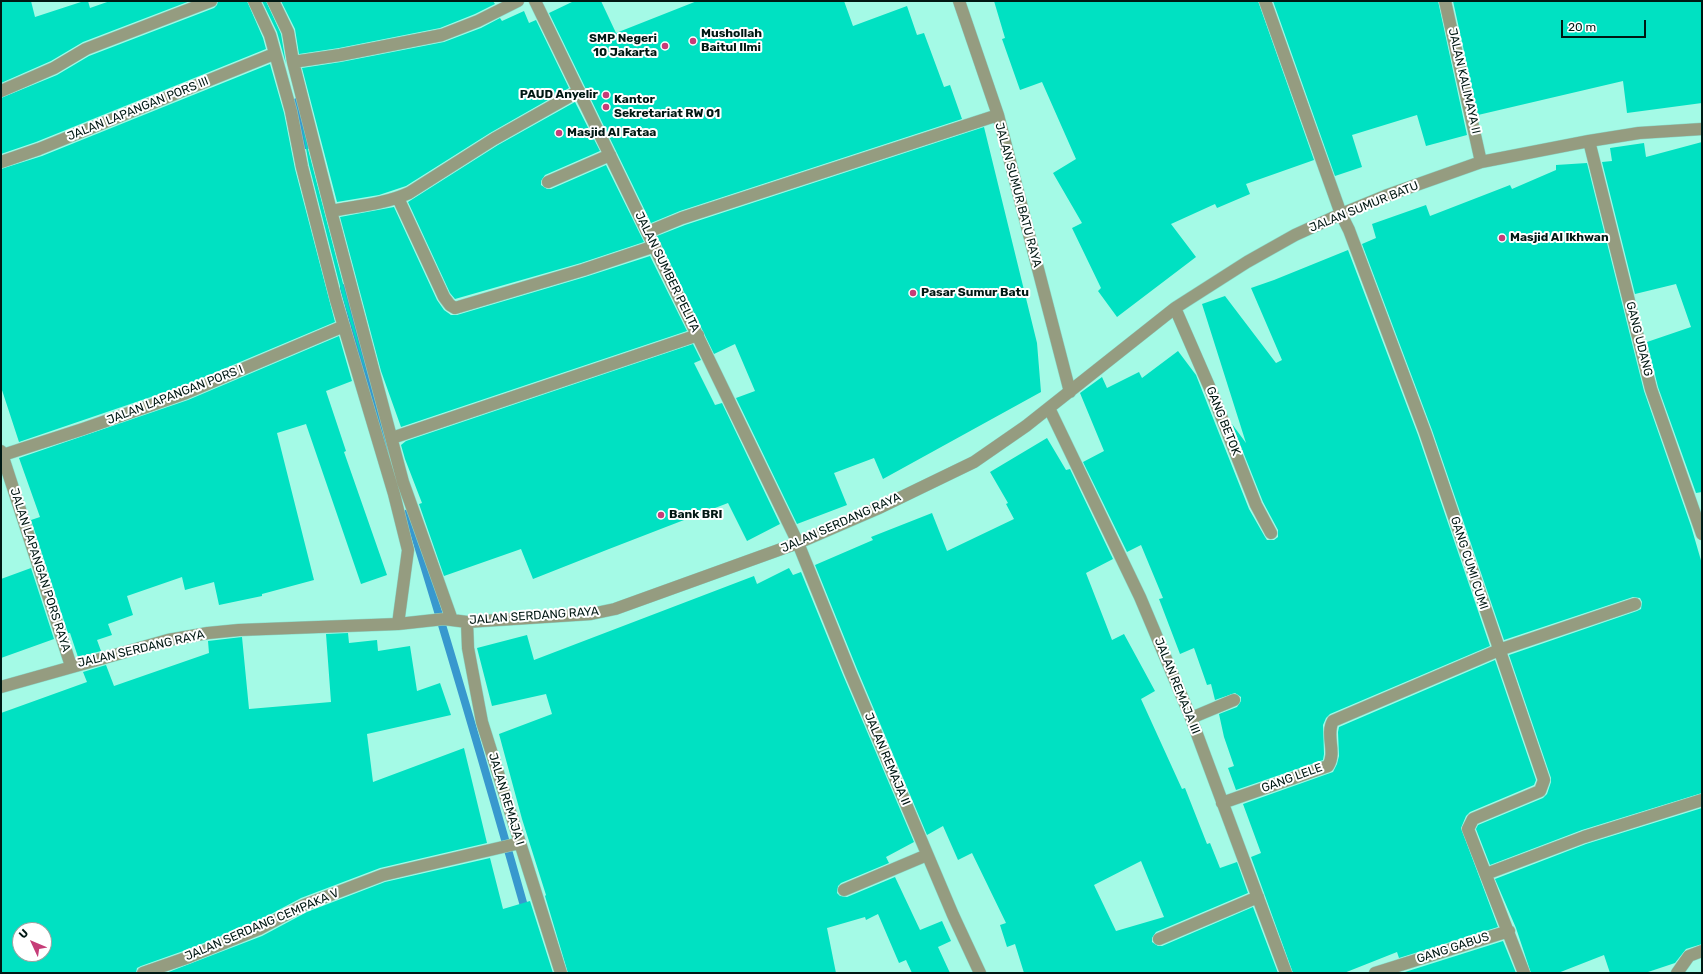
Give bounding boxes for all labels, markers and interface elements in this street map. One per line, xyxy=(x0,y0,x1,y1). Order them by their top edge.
scale bar xyxy=(1563,12,1648,38)
text: 20 m xyxy=(1568,20,1596,34)
place label: Mushollah Baitul Ilmi xyxy=(701,27,762,55)
street label: JALAN KALIMAYA II xyxy=(1445,27,1483,135)
place label: SMP Negeri 10 Jakarta xyxy=(589,32,657,60)
marker: Mushollah Baitul Ilmi xyxy=(688,36,698,46)
marker: SMP Negeri 10 Jakarta xyxy=(660,41,670,51)
street label: JALAN LAPANGAN PORS III xyxy=(65,74,211,144)
place label: PAUD Anyelir xyxy=(520,88,598,102)
marker: PAUD Anyelir xyxy=(601,90,611,100)
place label: Kantor Sekretariat RW 01 xyxy=(614,93,720,121)
marker: Kantor Sekretariat RW 01 xyxy=(601,102,611,112)
street label: JALAN SUMUR BATU RAYA xyxy=(992,121,1044,269)
place label: Masjid Al Fataa xyxy=(567,126,656,140)
marker: Masjid Al Fataa xyxy=(554,128,564,138)
street label: JALAN SUMUR BATU xyxy=(1307,178,1421,236)
street label: JALAN SUMBER PELITA xyxy=(632,209,702,335)
place label: Masjid Al Ikhwan xyxy=(1510,231,1609,245)
marker: Masjid Al Ikhwan xyxy=(1497,233,1507,243)
place label: Pasar Sumur Batu xyxy=(921,286,1029,300)
marker: Pasar Sumur Batu xyxy=(908,288,918,298)
street label: GANG UDANG xyxy=(1623,300,1655,378)
street label: JALAN LAPANGAN PORS I xyxy=(105,362,245,428)
street label: GANG BETOK xyxy=(1203,385,1243,457)
street label: JALAN LAPANGAN PORS RAYA xyxy=(7,486,73,654)
street label: JALAN SERDANG RAYA xyxy=(779,490,903,556)
place label: Bank BRI xyxy=(669,508,722,522)
marker: Bank BRI xyxy=(656,510,666,520)
street label: GANG CUMI CUMI xyxy=(1447,515,1491,611)
street label: JALAN SERDANG RAYA xyxy=(469,604,599,628)
street label: JALAN SERDANG RAYA xyxy=(76,627,206,671)
street label: JALAN REMAJA III xyxy=(1151,636,1203,736)
street label: JALAN REMAJA II xyxy=(861,711,913,807)
street label: JALAN REMAJA I xyxy=(485,751,527,847)
street label: GANG LELE xyxy=(1260,760,1324,796)
street label: JALAN SERDANG CEMPAKA V xyxy=(183,886,341,964)
north arrow xyxy=(12,922,52,962)
text: U xyxy=(16,927,31,941)
street label: GANG GABUS xyxy=(1415,929,1491,967)

